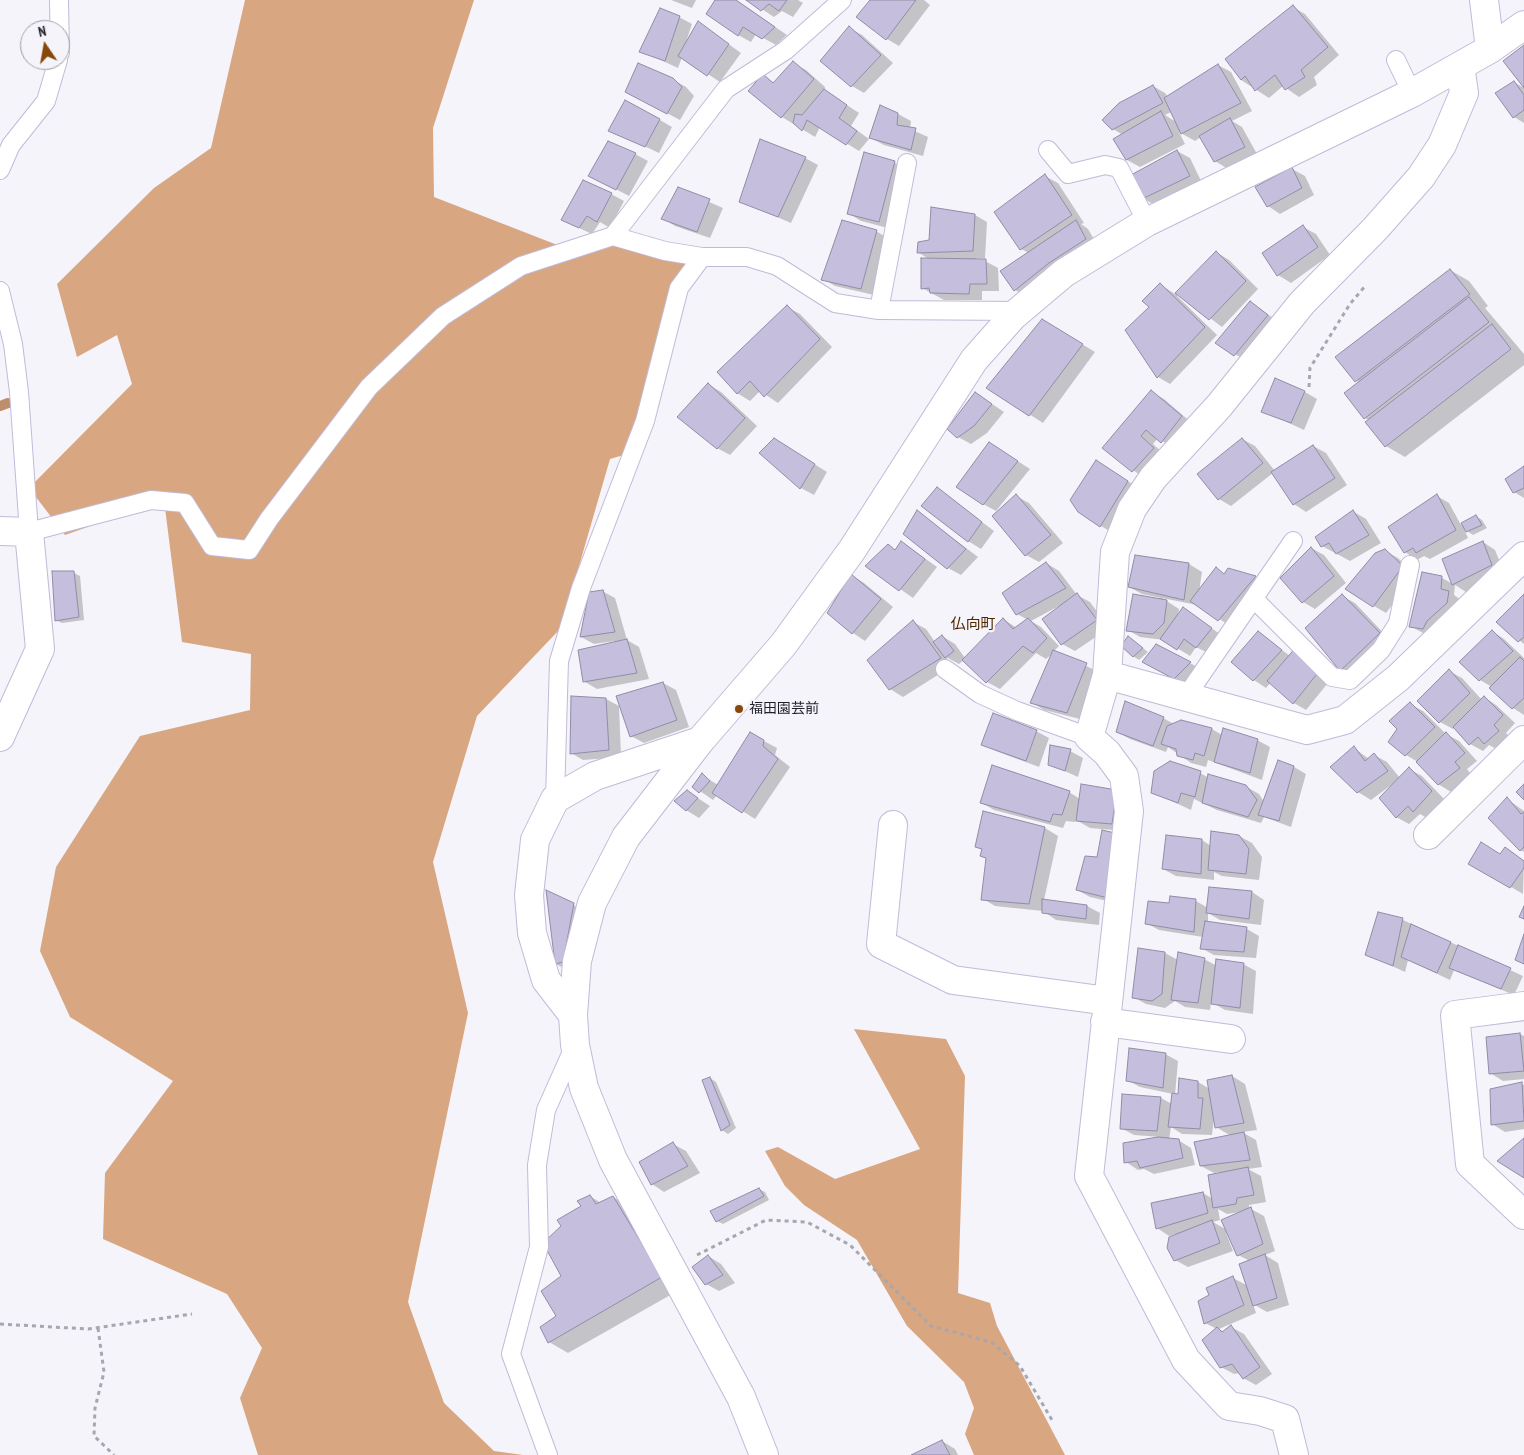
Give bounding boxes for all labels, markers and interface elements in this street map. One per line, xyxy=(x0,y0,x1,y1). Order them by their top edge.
north arrow xyxy=(20,20,70,70)
text: N xyxy=(37,22,48,41)
district label: 仏向町 xyxy=(951,616,995,634)
place label: 福田園芸前 xyxy=(749,701,819,717)
marker: 福田園芸前 xyxy=(733,703,745,715)

